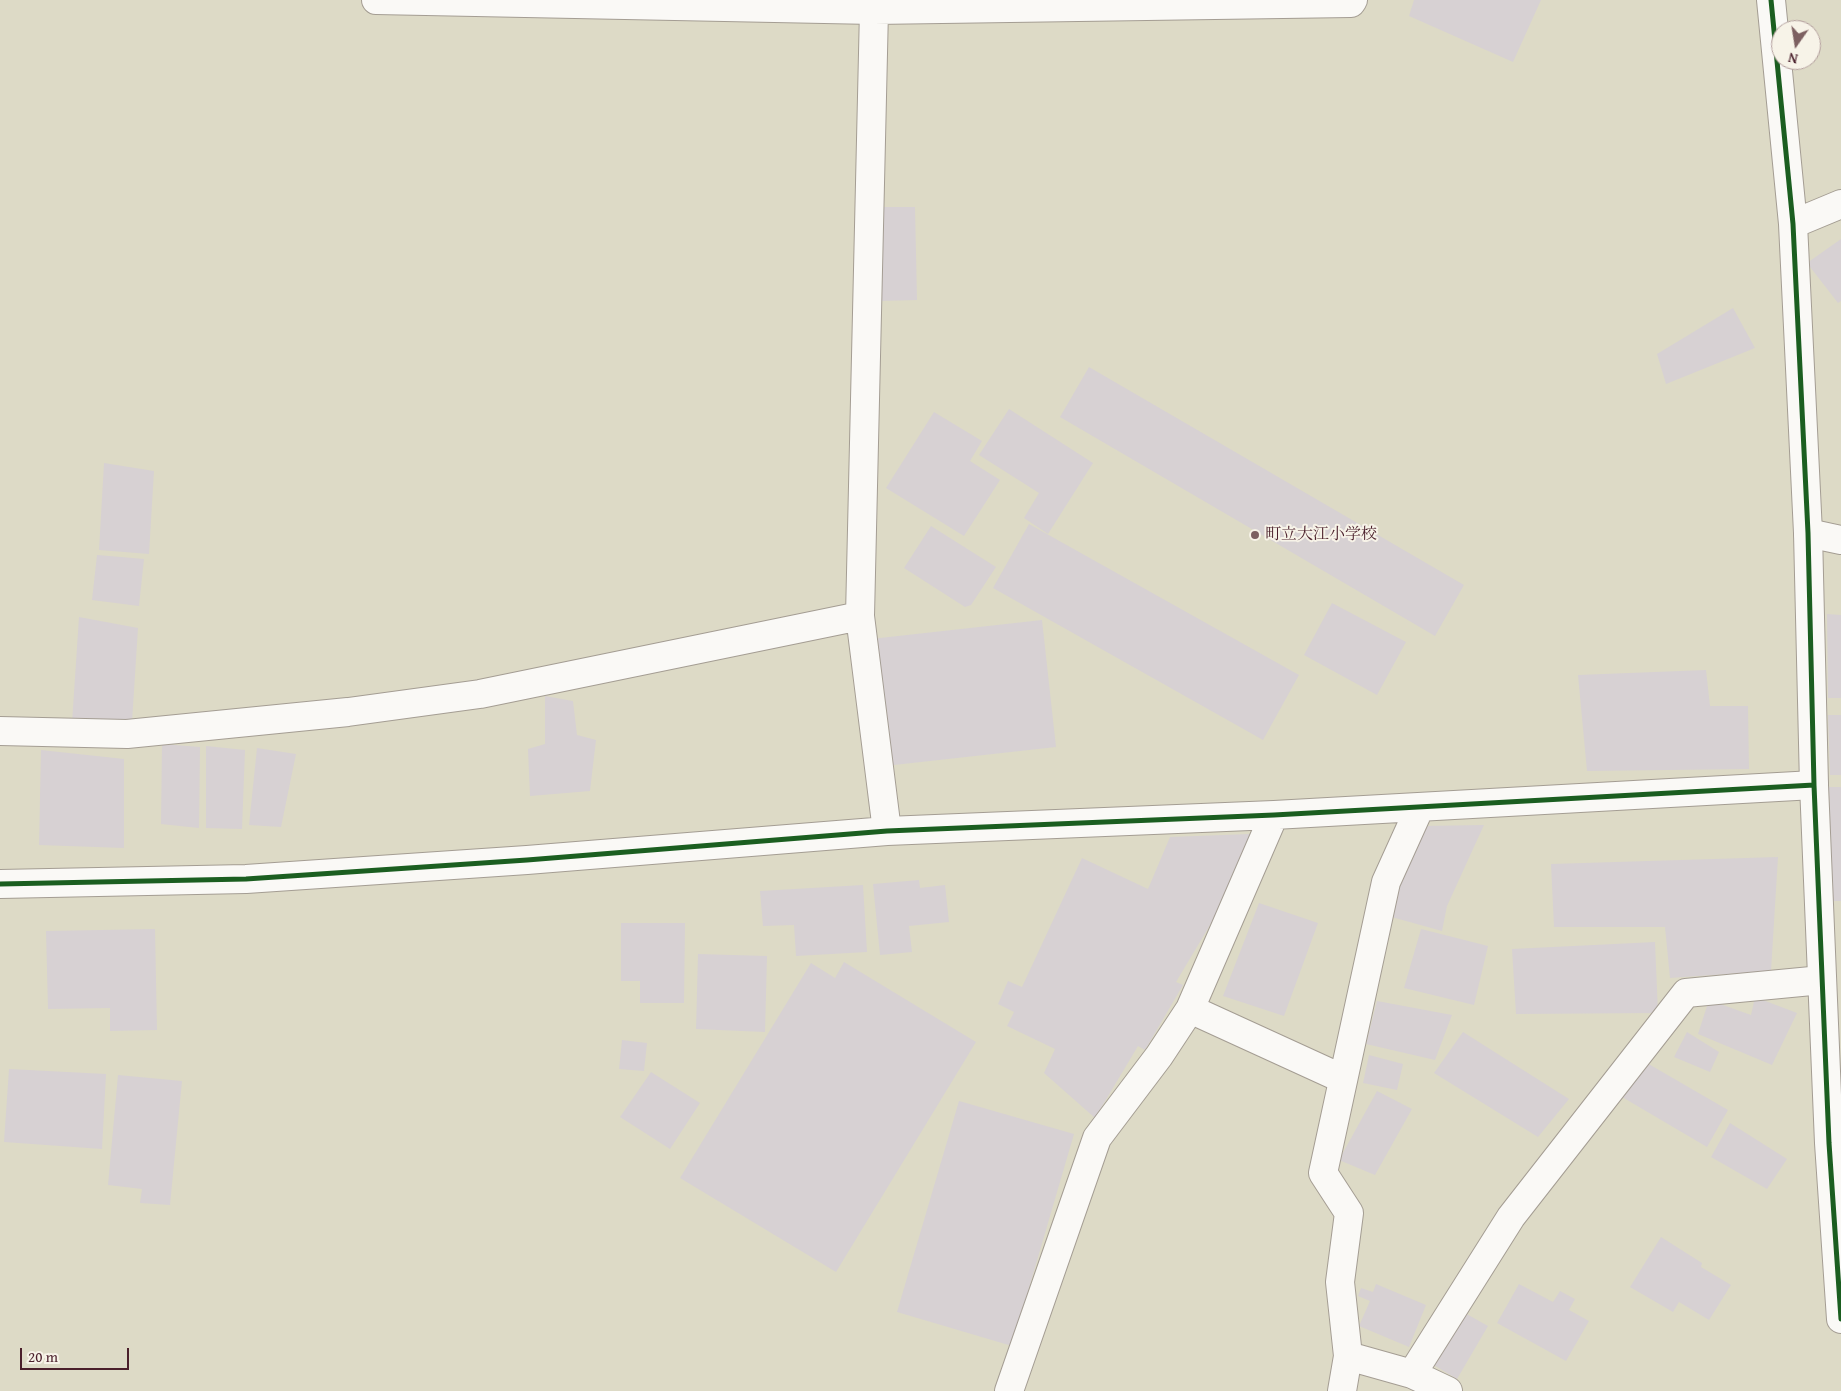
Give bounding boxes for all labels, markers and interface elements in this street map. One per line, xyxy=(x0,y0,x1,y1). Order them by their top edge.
north arrow xyxy=(1771,20,1821,70)
text: N xyxy=(1786,48,1800,69)
place label: 町立大江小学校 xyxy=(1265,525,1377,545)
marker: 町立大江小学校 xyxy=(1249,529,1261,541)
scale bar xyxy=(22,1338,131,1370)
text: 20 m xyxy=(28,1346,58,1367)

